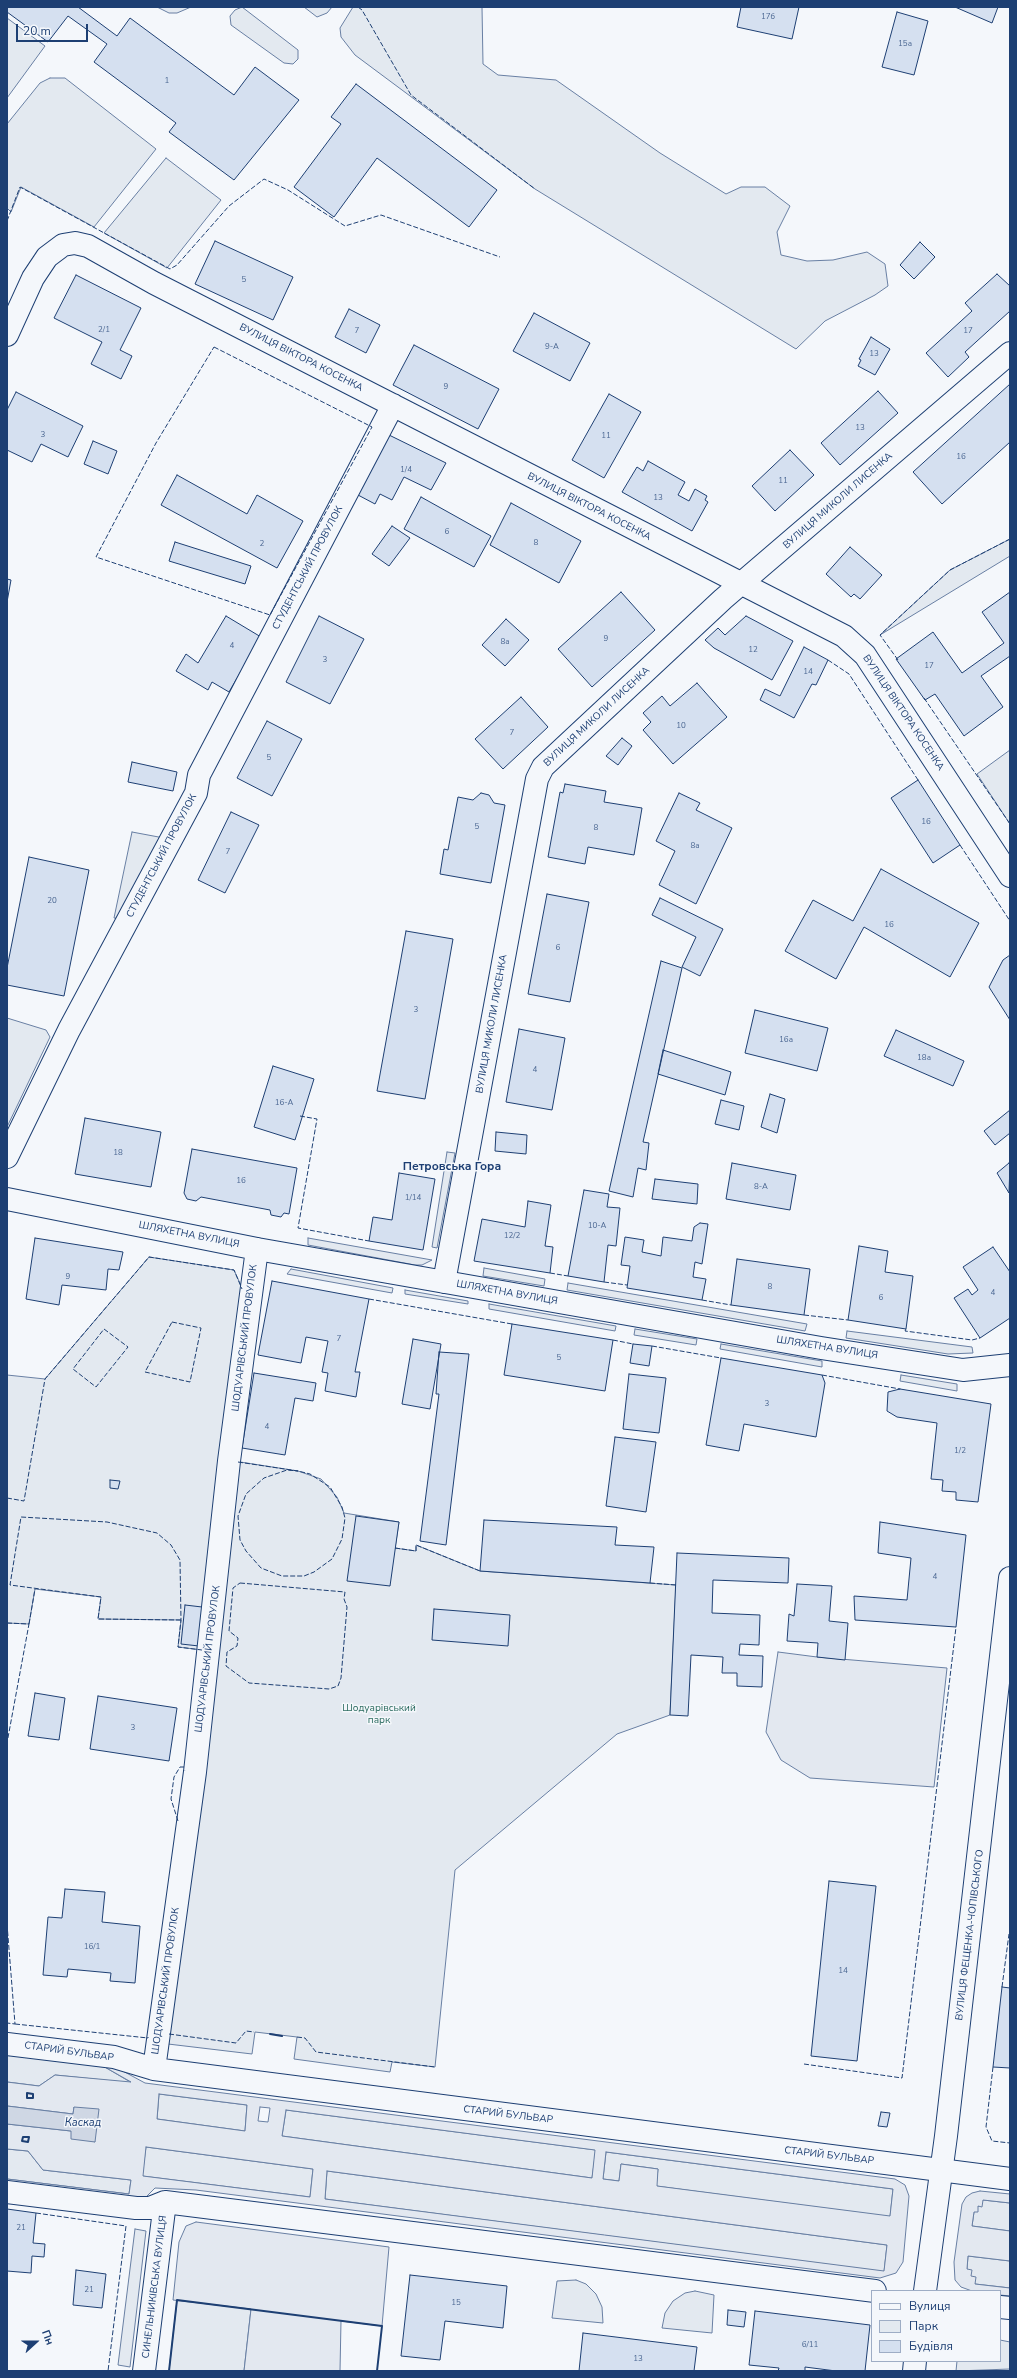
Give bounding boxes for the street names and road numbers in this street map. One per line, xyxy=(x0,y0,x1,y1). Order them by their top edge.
street label: ВУЛИЦЯ ВІКТОРА КОСЕНКА xyxy=(237,322,365,394)
street label: ВУЛИЦЯ МИКОЛИ ЛИСЕНКА xyxy=(781,450,895,552)
street label: ВУЛИЦЯ ВІКТОРА КОСЕНКА xyxy=(525,471,653,543)
street label: СТУДЕНТСЬКИЙ ПРОВУЛОК xyxy=(270,504,346,632)
street label: ВУЛИЦЯ ВІКТОРА КОСЕНКА xyxy=(860,653,946,773)
street label: ВУЛИЦЯ МИКОЛИ ЛИСЕНКА xyxy=(541,665,653,769)
street label: СТУДЕНТСЬКИЙ ПРОВУЛОК xyxy=(124,792,200,920)
street label: ВУЛИЦЯ МИКОЛИ ЛИСЕНКА xyxy=(474,954,510,1094)
street label: ШЛЯХЕТНА ВУЛИЦЯ xyxy=(137,1219,241,1251)
street label: ШОДУАРІВСЬКИЙ ПРОВУЛОК xyxy=(230,1264,260,1412)
street label: ШЛЯХЕТНА ВУЛИЦЯ xyxy=(455,1278,559,1308)
street label: ШЛЯХЕТНА ВУЛИЦЯ xyxy=(775,1334,879,1362)
street label: ШОДУАРІВСЬКИЙ ПРОВУЛОК xyxy=(193,1585,223,1733)
street label: ВУЛИЦЯ ФЕЩЕНКА-ЧОПІВСЬКОГО xyxy=(954,1849,986,2021)
street label: ШОДУАРІВСЬКИЙ ПРОВУЛОК xyxy=(150,1907,182,2055)
street label: СТАРИЙ БУЛЬВАР xyxy=(24,2040,114,2064)
street label: СТАРИЙ БУЛЬВАР xyxy=(463,2104,553,2126)
street label: СТАРИЙ БУЛЬВАР xyxy=(784,2145,874,2167)
street label: СИНЕЛЬНИКІВСЬКА ВУЛИЦЯ xyxy=(140,2215,170,2359)

